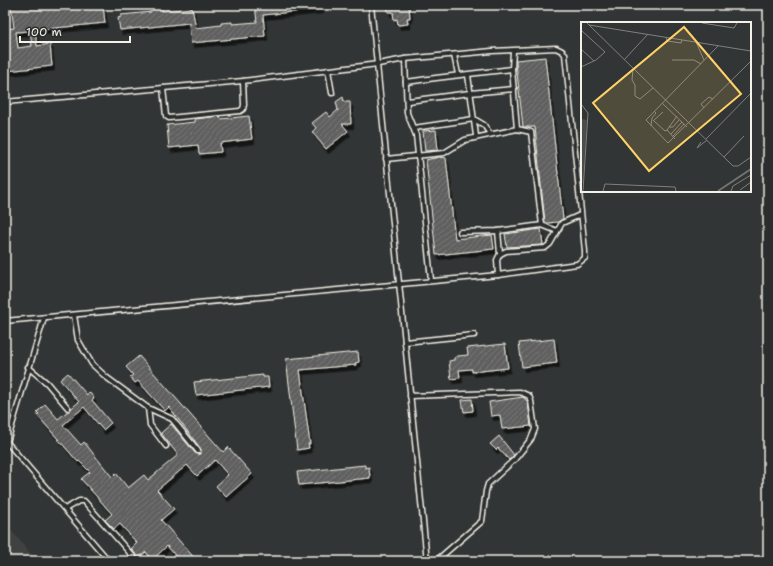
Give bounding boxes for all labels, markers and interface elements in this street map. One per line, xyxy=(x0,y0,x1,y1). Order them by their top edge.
scale bar xyxy=(20,18,130,44)
inset map xyxy=(581,22,751,192)
text: 100 m xyxy=(26,24,62,40)

